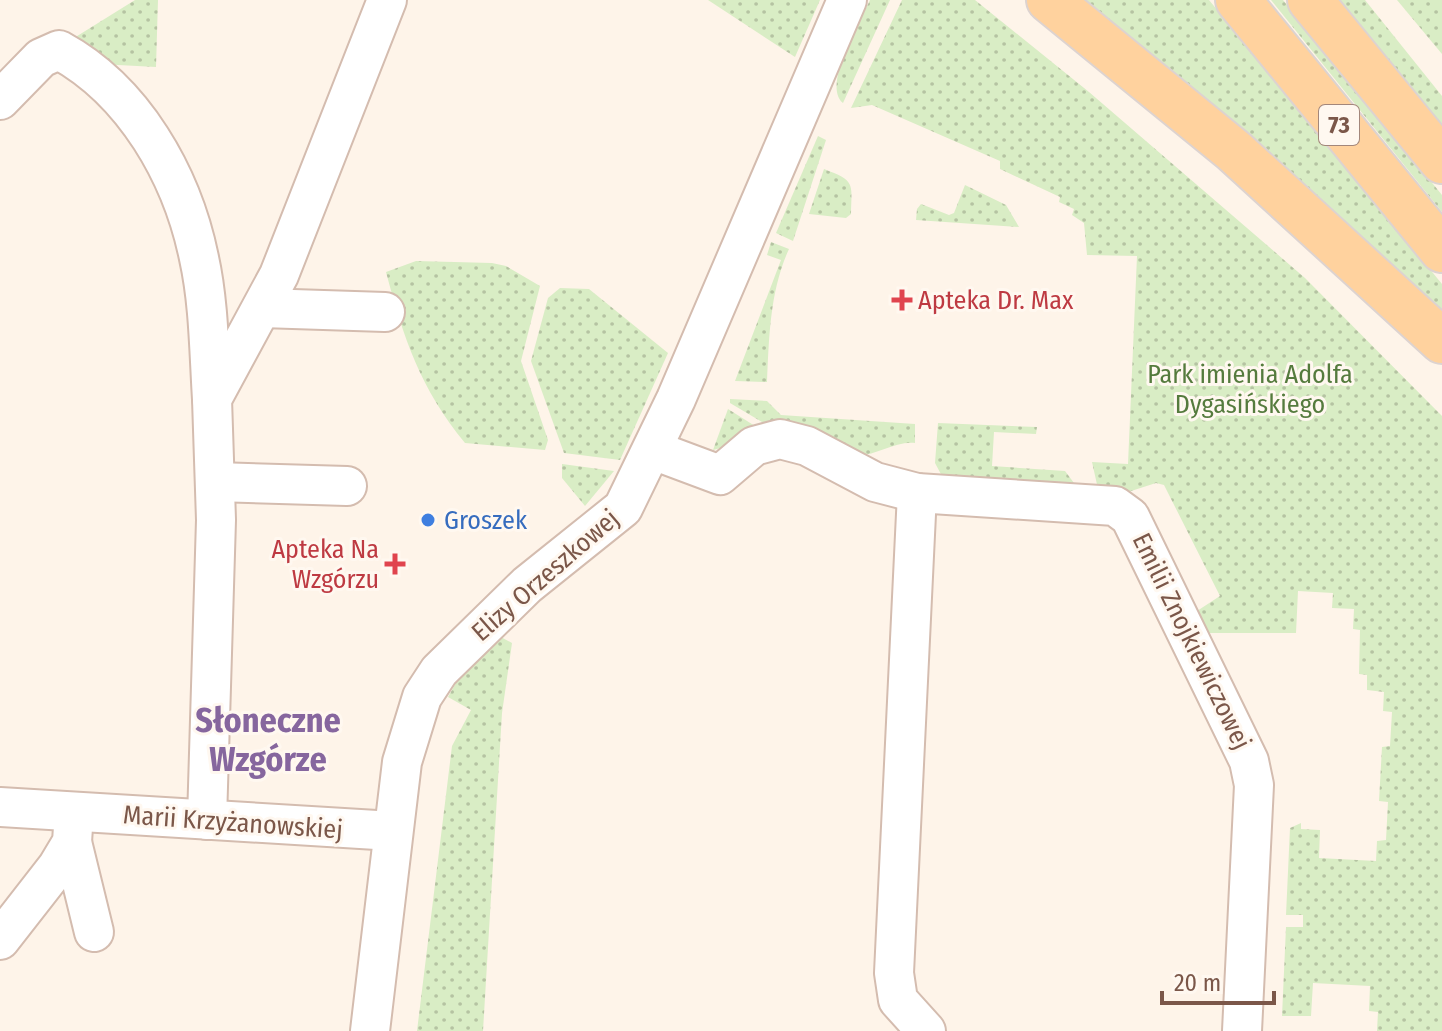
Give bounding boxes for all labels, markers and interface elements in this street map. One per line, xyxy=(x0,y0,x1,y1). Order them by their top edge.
road number: 73 xyxy=(1319,105,1359,145)
place label: Apteka Dr. Max xyxy=(918,285,1074,316)
marker: Apteka Dr. Max xyxy=(893,291,911,309)
park label: Park imienia Adolfa Dygasińskiego xyxy=(1147,359,1353,420)
street label: Elizy Orzeszkowej xyxy=(465,503,625,648)
place label: Groszek xyxy=(444,505,528,536)
marker: Groszek xyxy=(419,511,437,529)
street label: Emilii Znojkiewiczowej xyxy=(1126,528,1257,754)
place label: Apteka Na Wzgórzu xyxy=(271,534,379,595)
marker: Apteka Na Wzgórzu xyxy=(386,555,404,573)
district label: Słoneczne Wzgórze xyxy=(195,700,341,780)
street label: Marii Krzyżanowskiej xyxy=(122,799,344,846)
scale bar xyxy=(1162,955,1274,1005)
text: 20 m xyxy=(1174,969,1221,997)

